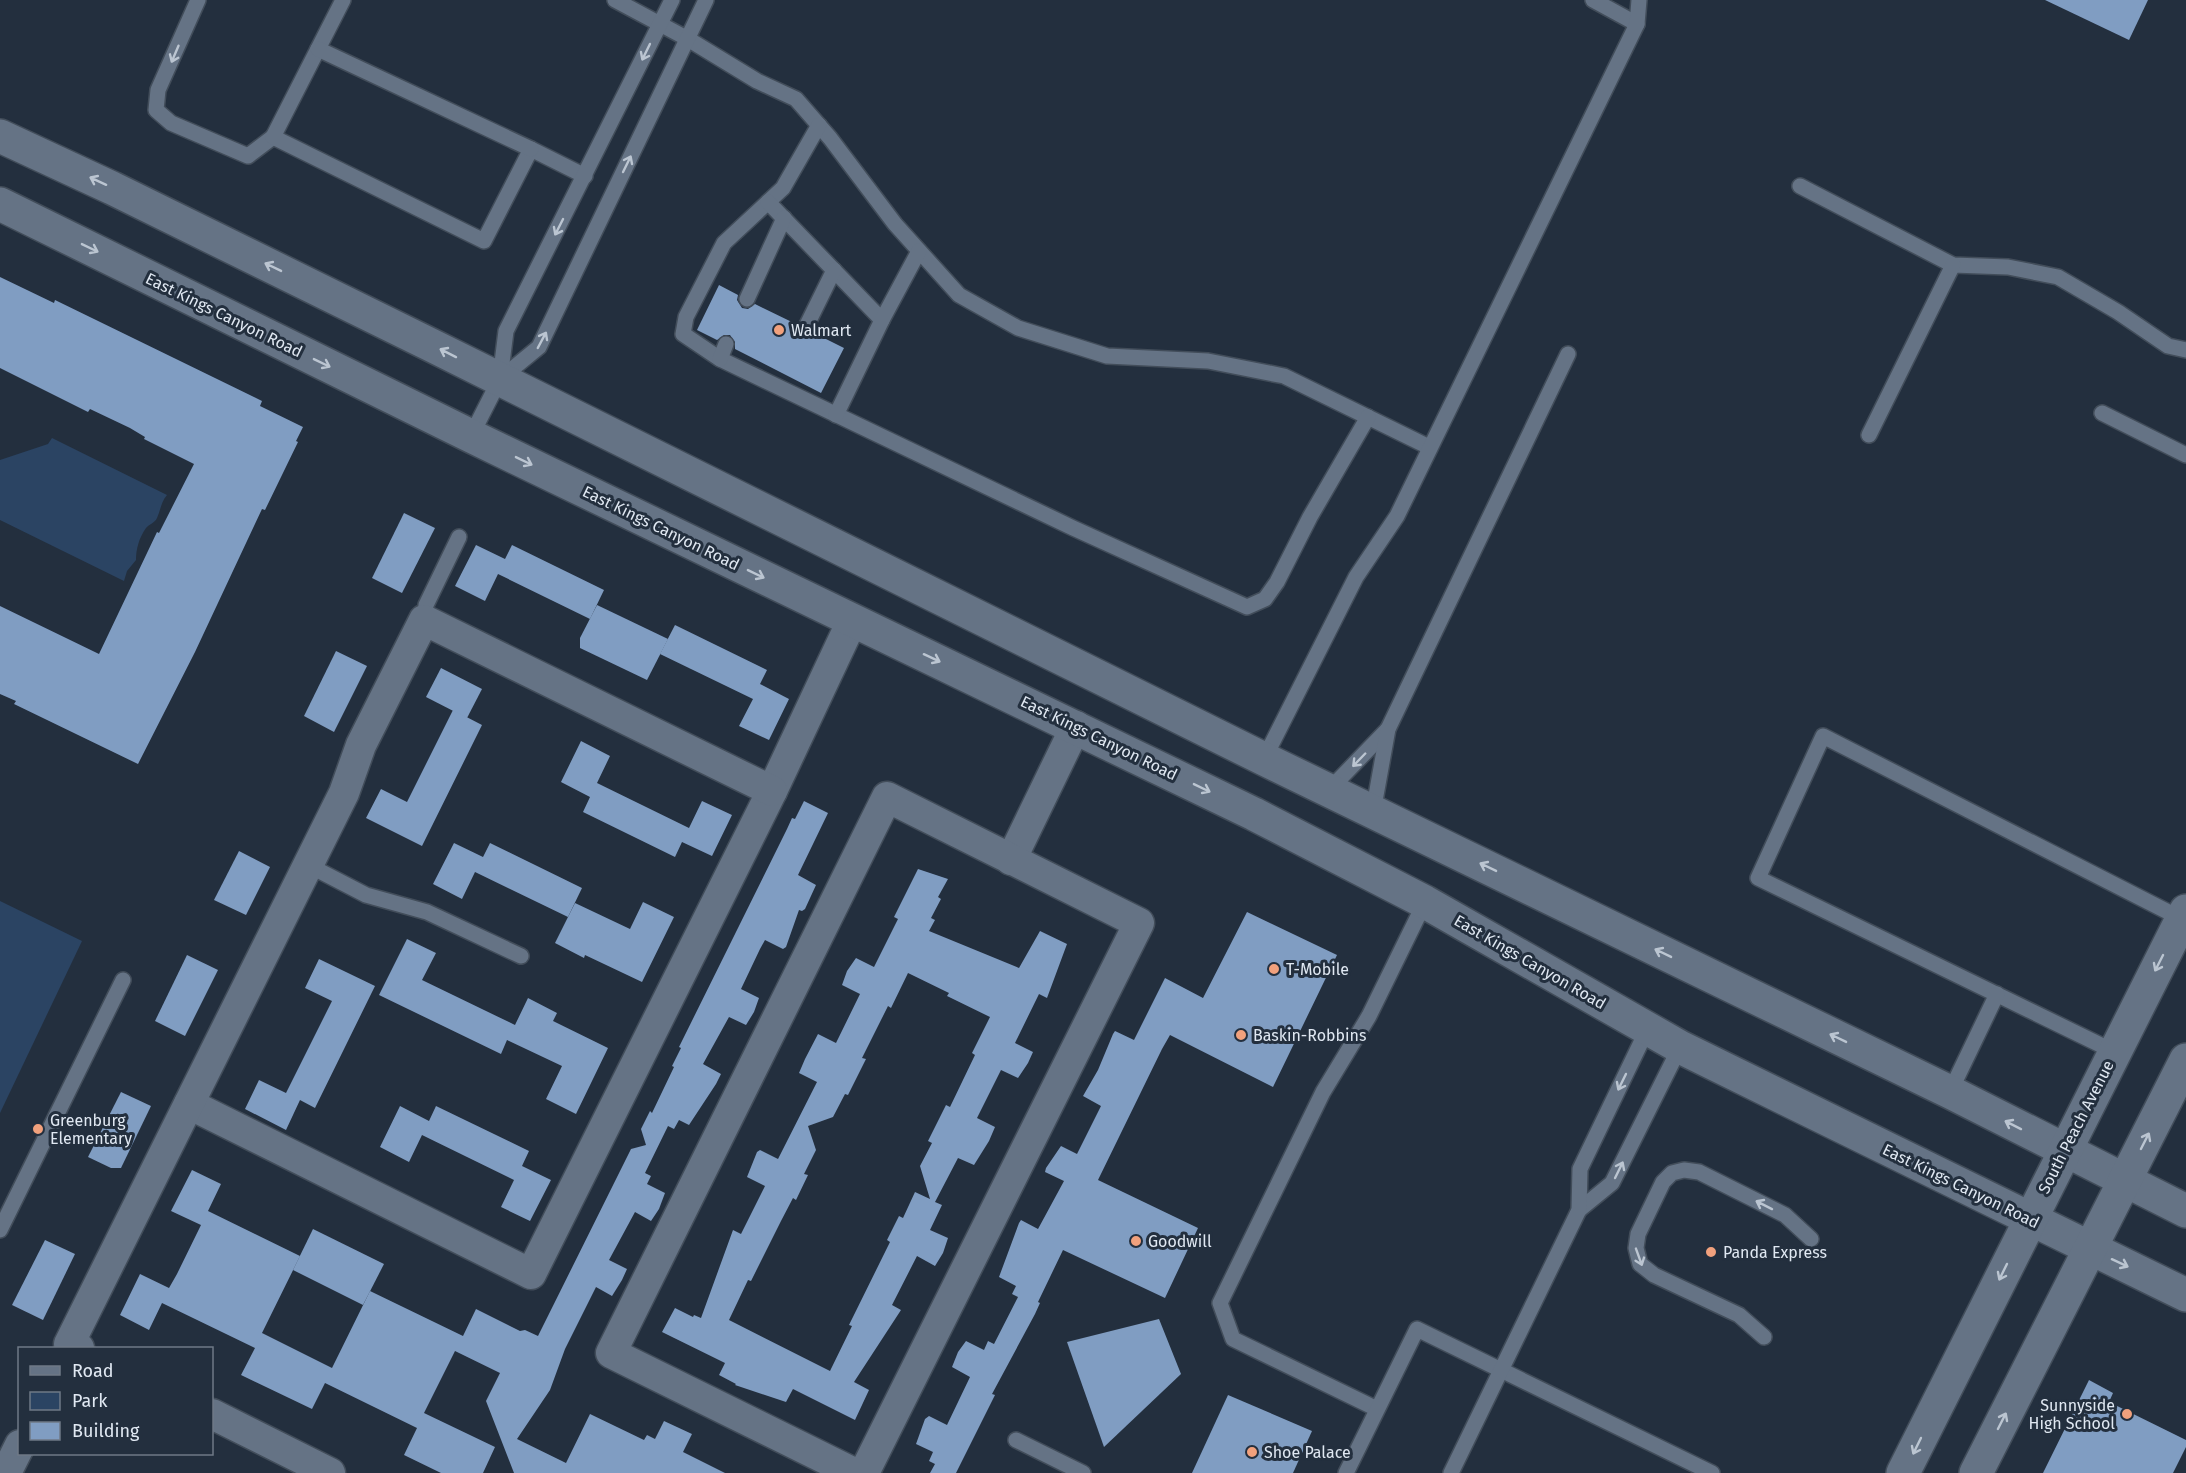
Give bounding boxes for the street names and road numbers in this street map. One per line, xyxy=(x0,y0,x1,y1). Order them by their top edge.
street label: East Kings Canyon Road xyxy=(143,269,305,361)
street label: East Kings Canyon Road xyxy=(580,482,742,574)
street label: East Kings Canyon Road xyxy=(1018,692,1180,784)
street label: East Kings Canyon Road xyxy=(1451,911,1609,1013)
street label: South Peach Avenue xyxy=(2034,1057,2118,1197)
street label: East Kings Canyon Road xyxy=(1880,1140,2042,1232)

